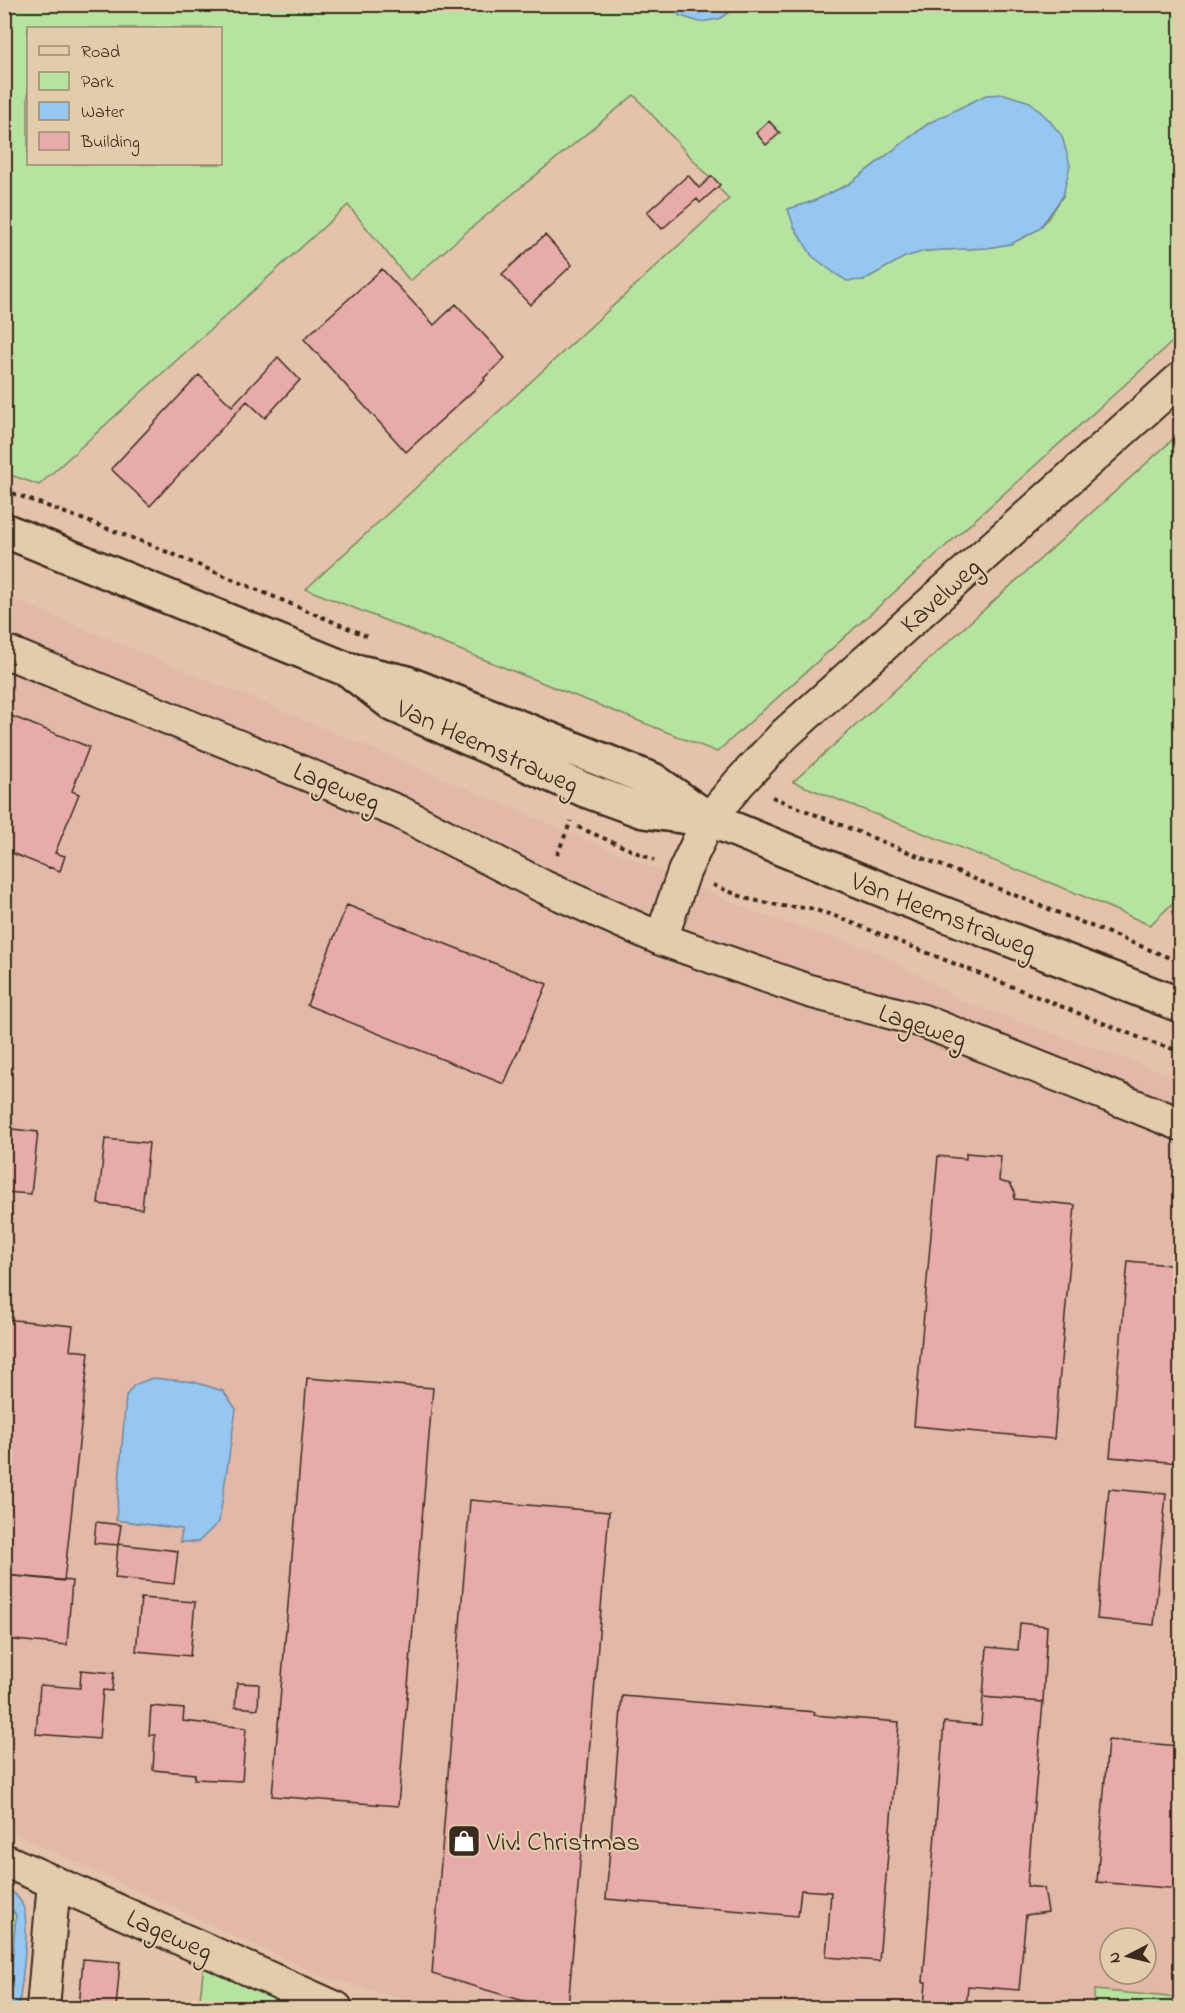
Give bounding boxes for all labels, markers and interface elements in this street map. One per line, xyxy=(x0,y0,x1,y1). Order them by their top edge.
legend xyxy=(27,27,222,165)
text: Road xyxy=(81,40,120,66)
text: Park xyxy=(81,70,114,96)
text: Water xyxy=(81,100,125,126)
text: Building xyxy=(80,130,140,157)
street label: Kavelweg xyxy=(892,550,991,644)
street label: Van Heemstraweg xyxy=(389,690,584,806)
street label: Lageweg xyxy=(287,753,385,823)
street label: Van Heemstraweg xyxy=(844,863,1042,970)
street label: Lageweg xyxy=(873,995,971,1060)
shop icon: Viv! Christmas xyxy=(446,1823,482,1859)
place label: Viv! Christmas xyxy=(486,1824,640,1863)
street label: Lageweg xyxy=(120,1900,218,1973)
north arrow xyxy=(1098,1926,1158,1986)
text: N xyxy=(1103,1951,1128,1964)

